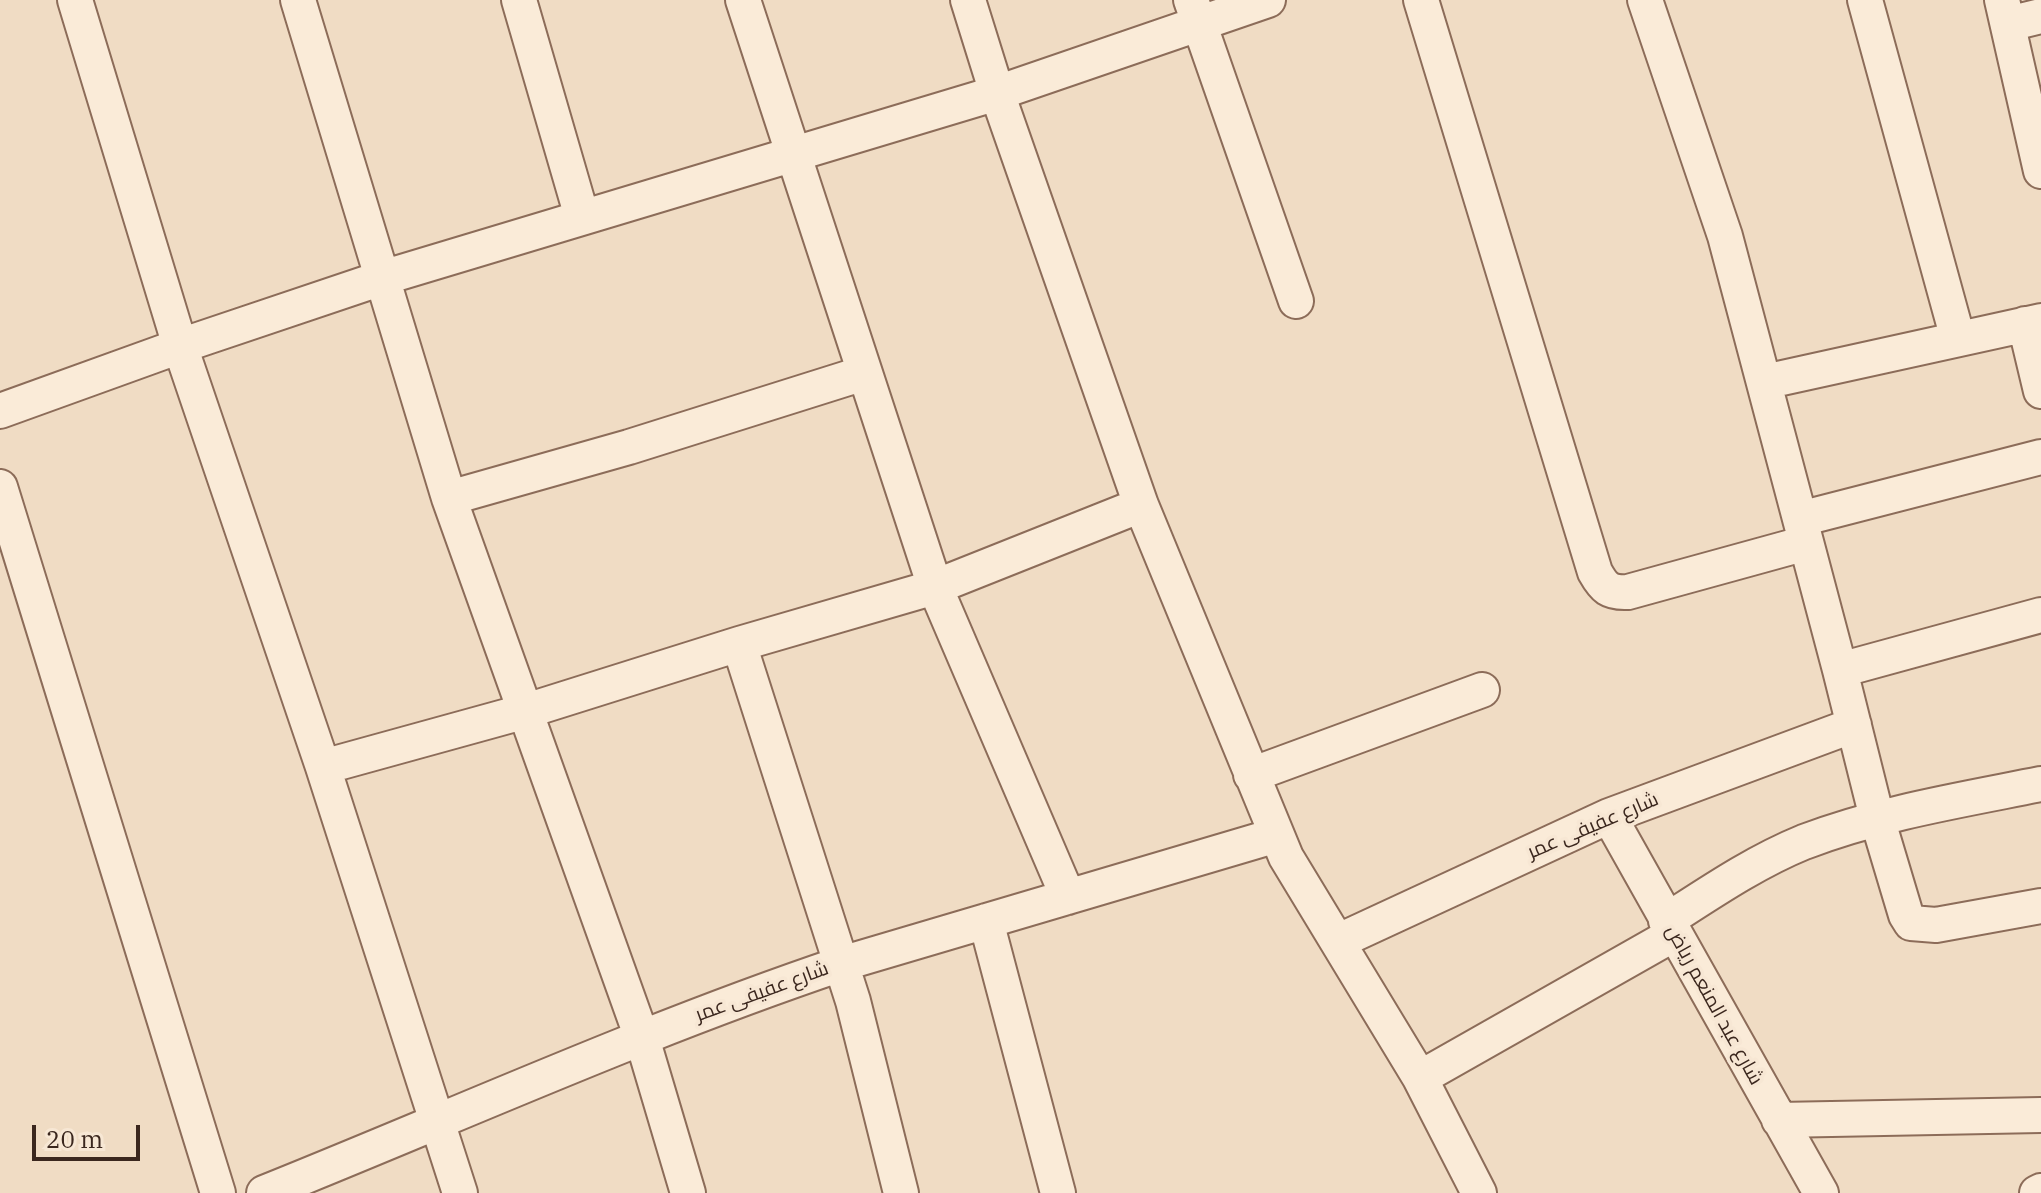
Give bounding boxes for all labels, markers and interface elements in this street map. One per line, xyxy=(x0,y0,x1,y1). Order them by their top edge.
street label: شارع عفيفى عمر xyxy=(1524,788,1662,864)
street label: شارع عبد المنعم رياض xyxy=(1660,921,1768,1089)
street label: شارع عفيفى عمر xyxy=(692,957,832,1027)
scale bar xyxy=(36,1109,144,1159)
text: 20 m xyxy=(46,1123,103,1155)

